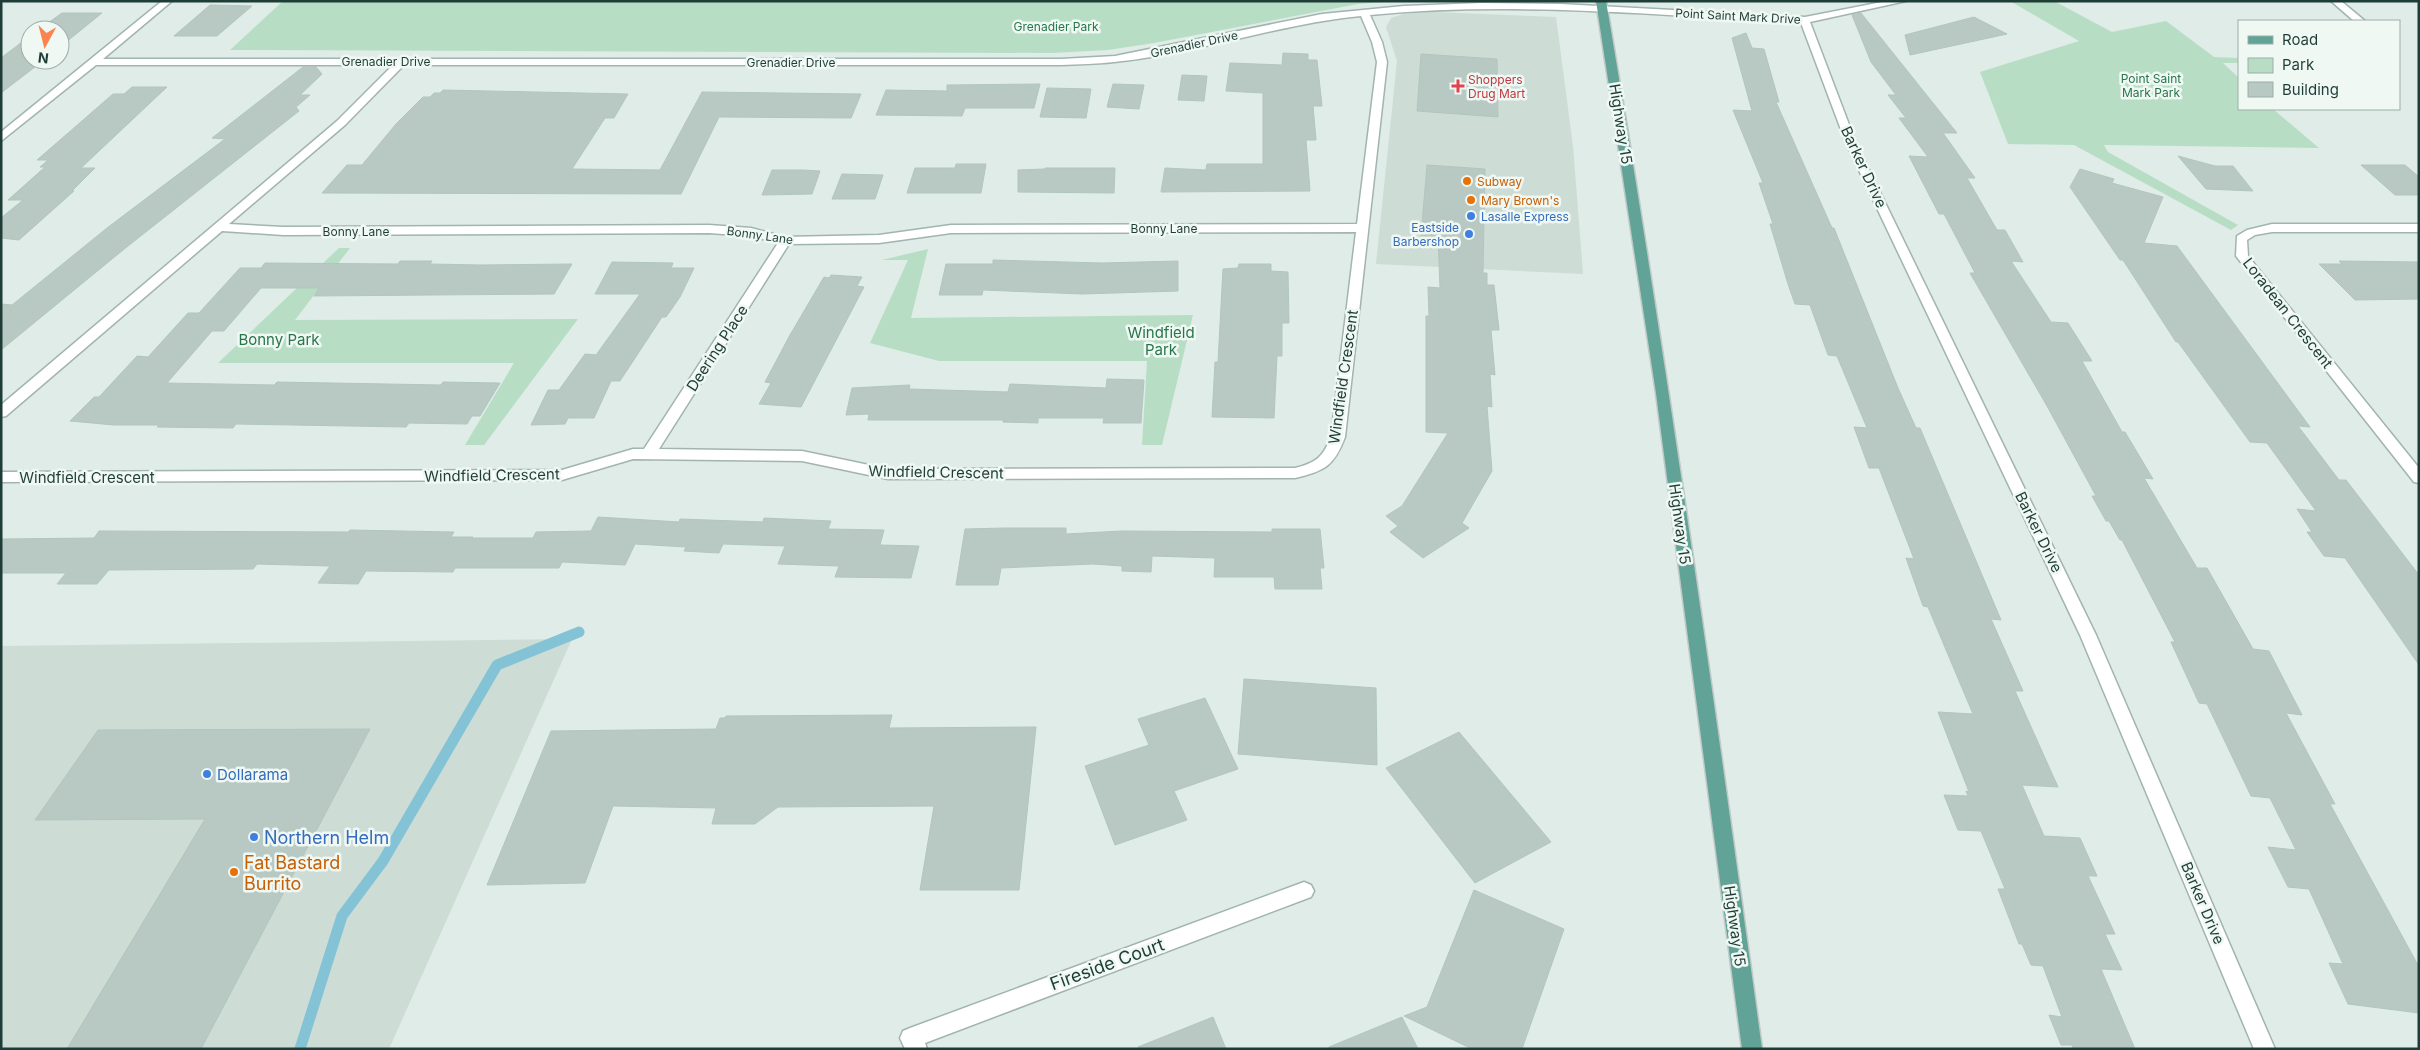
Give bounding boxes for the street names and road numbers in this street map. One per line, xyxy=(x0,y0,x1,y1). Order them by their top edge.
street label: Point Saint Mark Drive xyxy=(1675,5,1801,27)
street label: Grenadier Drive xyxy=(1149,27,1239,61)
street label: Grenadier Drive xyxy=(341,54,431,69)
street label: Grenadier Drive xyxy=(746,55,836,70)
street label: Highway 15 xyxy=(1605,82,1637,166)
street label: Barker Drive xyxy=(1837,123,1891,211)
street label: Bonny Lane xyxy=(1131,221,1197,236)
street label: Bonny Lane xyxy=(726,223,794,247)
street label: Bonny Lane xyxy=(323,224,389,239)
street label: Loradean Crescent xyxy=(2239,254,2337,372)
street label: Deering Place xyxy=(682,301,752,395)
street label: Windfield Crescent xyxy=(1324,308,1362,445)
street label: Windfield Crescent xyxy=(868,461,1004,483)
street label: Windfield Crescent xyxy=(424,464,560,486)
street label: Windfield Crescent xyxy=(19,468,155,487)
street label: Highway 15 xyxy=(1665,482,1695,566)
street label: Barker Drive xyxy=(2011,488,2067,576)
street label: Barker Drive xyxy=(2177,859,2229,947)
street label: Highway 15 xyxy=(1720,884,1750,968)
street label: Fireside Court xyxy=(1047,934,1167,994)

